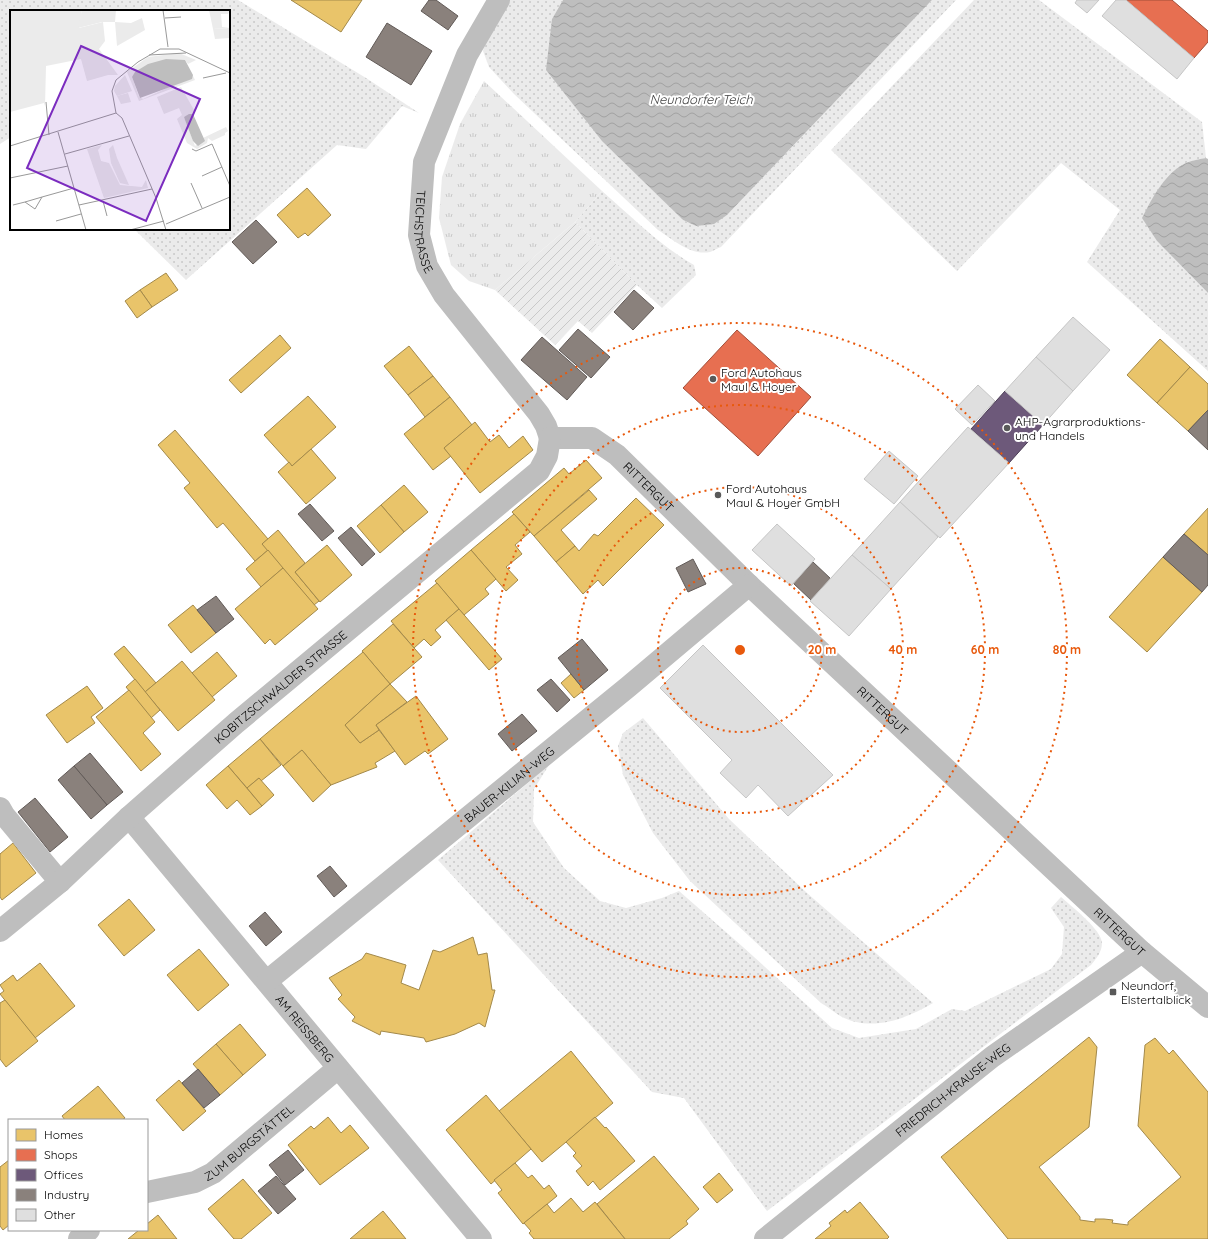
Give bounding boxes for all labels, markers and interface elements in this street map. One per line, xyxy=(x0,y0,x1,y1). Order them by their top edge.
inset map xyxy=(10,10,230,230)
water label: Neundorfer Teich xyxy=(649,91,753,107)
street label: TEICHSTRASSE xyxy=(411,190,437,276)
place label: Ford Autohaus Maul & Hoyer xyxy=(721,365,802,394)
marker: Ford Autohaus Maul & Hoyer xyxy=(708,374,718,384)
place label: AHP-Agrarproduktions- und Handels xyxy=(1015,414,1146,443)
marker: AHP-Agrarproduktions- und Handels xyxy=(1002,423,1012,433)
street label: RITTERGUT xyxy=(621,458,677,515)
place label: Ford Autohaus Maul & Hoyer GmbH xyxy=(726,481,840,510)
marker: Ford Autohaus Maul & Hoyer GmbH xyxy=(713,490,723,500)
street label: KOBITZSCHWALDER STRASSE xyxy=(211,627,350,746)
text: 20 m xyxy=(808,642,836,657)
text: 40 m xyxy=(889,642,917,657)
text: 60 m xyxy=(971,642,999,657)
text: 80 m xyxy=(1053,642,1081,657)
centre of rings xyxy=(733,643,747,657)
street label: RITTERGUT xyxy=(854,683,912,738)
street label: BAUER-KILIAN-WEG xyxy=(461,743,557,825)
street label: RITTERGUT xyxy=(1091,904,1149,959)
place label: Neundorf, Elstertalblick xyxy=(1121,978,1191,1007)
marker: Neundorf, Elstertalblick xyxy=(1108,987,1118,997)
street label: AM REISSBERG xyxy=(273,991,338,1065)
street label: FRIEDRICH-KRAUSE-WEG xyxy=(892,1039,1013,1139)
street label: ZUM BURGSTÄTTEL xyxy=(201,1101,297,1184)
legend xyxy=(8,1119,148,1231)
text: Homes xyxy=(44,1127,84,1142)
text: Shops xyxy=(44,1147,78,1162)
text: Offices xyxy=(44,1167,83,1182)
text: Industry xyxy=(44,1187,89,1202)
text: Other xyxy=(44,1207,76,1222)

